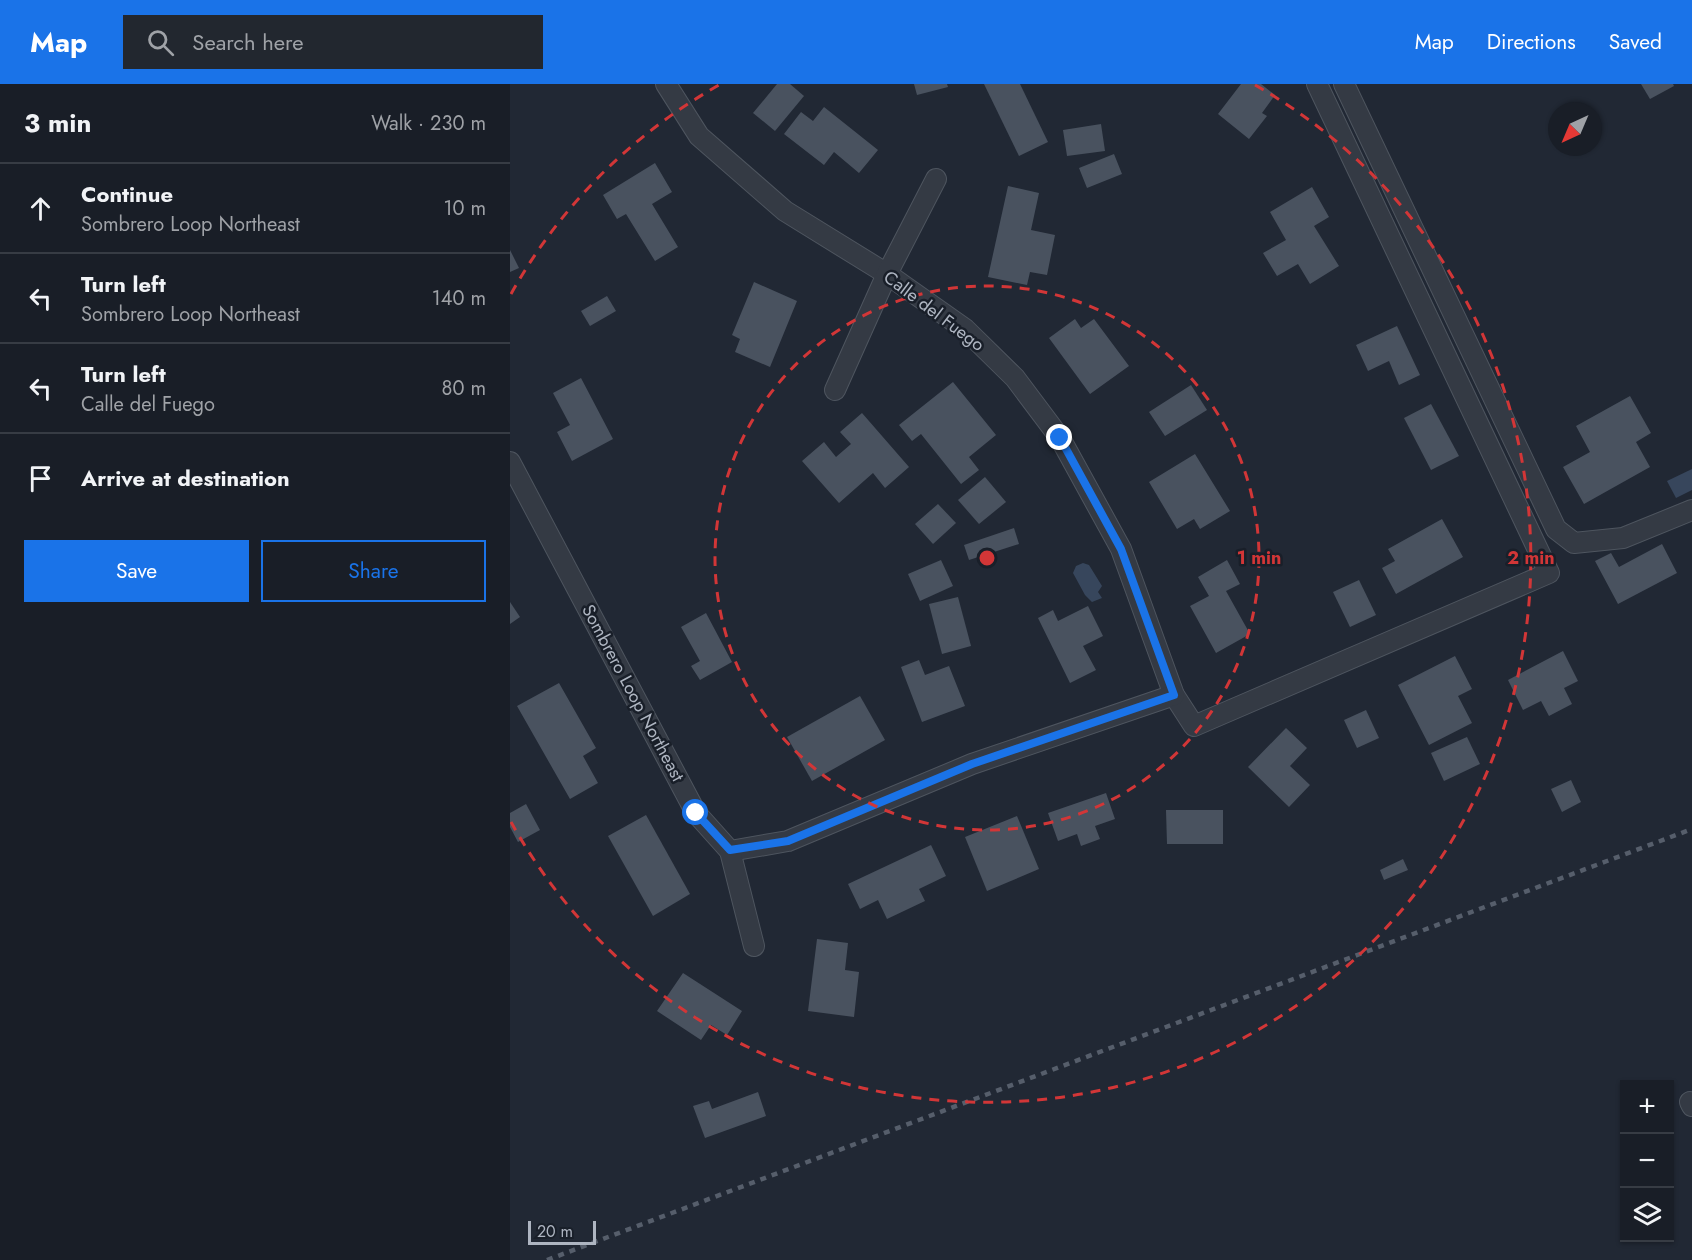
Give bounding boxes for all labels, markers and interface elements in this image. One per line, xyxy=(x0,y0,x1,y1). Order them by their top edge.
search box xyxy=(123,15,543,69)
text: Map xyxy=(30,22,87,63)
icon: search xyxy=(144,26,177,59)
text: Search here xyxy=(192,26,304,58)
text: Map xyxy=(1415,27,1454,57)
text: Directions xyxy=(1487,27,1576,57)
text: Saved xyxy=(1609,27,1662,57)
north arrow xyxy=(1548,102,1602,156)
text: 3 min xyxy=(24,104,91,142)
text: Walk · 230 m xyxy=(371,109,486,138)
text: Continue xyxy=(81,178,173,210)
icon: ahead xyxy=(24,192,57,225)
text: 10 m xyxy=(443,194,486,223)
text: Sombrero Loop Northeast xyxy=(81,210,300,239)
street label: Calle del Fuego xyxy=(878,264,990,358)
text: Turn left xyxy=(81,268,166,300)
icon: left xyxy=(24,282,57,315)
text: 140 m xyxy=(432,284,486,313)
text: Sombrero Loop Northeast xyxy=(81,300,300,329)
text: Turn left xyxy=(81,358,166,390)
icon: left xyxy=(24,372,57,405)
text: 80 m xyxy=(441,374,486,403)
text: Calle del Fuego xyxy=(81,390,215,419)
route end xyxy=(1046,424,1072,450)
icon: arrive xyxy=(24,462,57,495)
text: Arrive at destination xyxy=(81,462,290,494)
button: Save xyxy=(24,540,249,602)
button: Share xyxy=(261,540,486,602)
text: 1 min xyxy=(1237,545,1281,571)
text: 2 min xyxy=(1507,545,1555,571)
centre of rings xyxy=(977,548,997,568)
street label: Sombrero Loop Northeast xyxy=(575,600,691,787)
route start xyxy=(682,799,708,825)
map controls xyxy=(1620,1080,1674,1242)
button: + xyxy=(1620,1080,1674,1134)
button: − xyxy=(1620,1134,1674,1188)
button: layers xyxy=(1620,1188,1674,1242)
scale bar xyxy=(528,1218,596,1246)
text: 20 m xyxy=(537,1220,573,1243)

